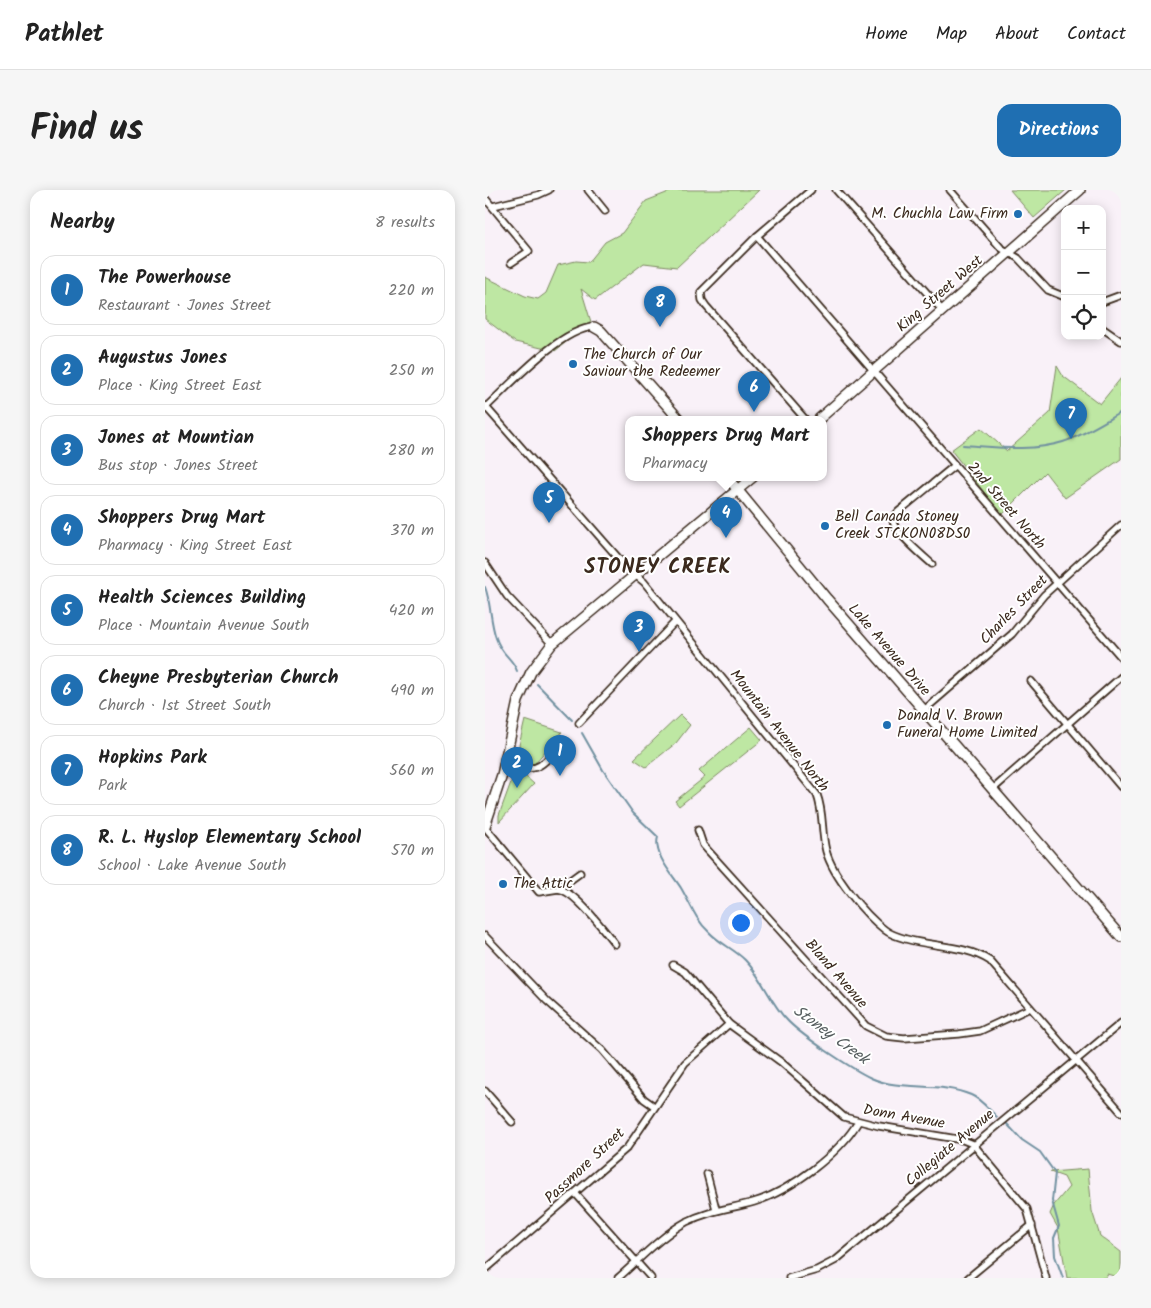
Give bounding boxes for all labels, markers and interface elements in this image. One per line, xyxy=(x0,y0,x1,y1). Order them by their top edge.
text: Pathlet xyxy=(25,15,104,54)
text: Home xyxy=(865,20,908,49)
text: Map xyxy=(936,20,967,49)
text: About xyxy=(995,20,1039,49)
text: Contact xyxy=(1067,20,1126,49)
text: Find us xyxy=(30,102,143,158)
button: Directions xyxy=(997,104,1121,157)
place label: M. Chuchla Law Firm xyxy=(871,202,1008,226)
map controls xyxy=(1061,205,1106,340)
button: + xyxy=(1061,205,1106,250)
text: Nearby xyxy=(50,206,115,239)
marker: M. Chuchla Law Firm xyxy=(1012,208,1024,220)
text: 8 results xyxy=(375,210,435,235)
street label: King Street West xyxy=(891,249,989,339)
button: − xyxy=(1061,250,1106,295)
text: The Powerhouse xyxy=(98,263,231,293)
text: 1 xyxy=(65,278,69,303)
text: 220 m xyxy=(388,278,434,303)
pin: 8 xyxy=(644,286,676,327)
text: Restaurant · Jones Street xyxy=(98,293,271,318)
button: locate xyxy=(1061,295,1106,340)
text: Augustus Jones xyxy=(98,343,227,373)
place label: The Church of Our Saviour the Redeemer xyxy=(583,343,721,384)
text: 2 xyxy=(62,358,72,383)
text: 250 m xyxy=(389,358,434,383)
marker: The Church of Our Saviour the Redeemer xyxy=(567,358,579,370)
pin: 6 xyxy=(738,371,770,412)
text: Place · King Street East xyxy=(98,373,262,398)
pin: 7 xyxy=(1055,398,1087,439)
popup xyxy=(625,416,827,481)
text: Shoppers Drug Mart xyxy=(642,421,810,451)
text: Jones at Mountian xyxy=(98,423,254,453)
text: 3 xyxy=(63,438,71,463)
text: 280 m xyxy=(388,438,434,463)
text: Pharmacy xyxy=(642,451,707,476)
text: Bus stop · Jones Street xyxy=(98,453,258,478)
street label: 2nd Street North xyxy=(961,457,1051,555)
pin: 5 xyxy=(533,482,565,523)
pin: 4 xyxy=(710,497,742,538)
text: Shoppers Drug Mart xyxy=(98,503,265,533)
place label: Bell Canada Stoney Creek STCKON08DS0 xyxy=(835,505,971,546)
text: 4 xyxy=(63,518,71,543)
text: 370 m xyxy=(390,518,434,543)
marker: Bell Canada Stoney Creek STCKON08DS0 xyxy=(819,520,831,532)
text: Pharmacy · King Street East xyxy=(98,533,292,558)
district label: STONEY CREEK xyxy=(584,552,732,584)
street label: Charles Street xyxy=(974,569,1054,651)
text: Health Sciences Building xyxy=(98,583,306,613)
text: 5 xyxy=(63,598,71,623)
text: 420 m xyxy=(389,598,434,623)
street label: Lake Avenue Drive xyxy=(842,598,936,702)
pin: 3 xyxy=(623,611,655,652)
text: Place · Mountain Avenue South xyxy=(98,613,309,638)
text: Cheyne Presbyterian Church xyxy=(98,663,339,693)
street label: Mountain Avenue North xyxy=(723,664,835,798)
text: 6 xyxy=(63,678,71,703)
text: 490 m xyxy=(390,678,434,703)
text: Church · 1st Street South xyxy=(98,693,271,718)
place label: Donald V. Brown Funeral Home Limited xyxy=(897,704,1038,745)
marker: Donald V. Brown Funeral Home Limited xyxy=(881,719,893,731)
pin: 1 xyxy=(544,735,576,776)
text: Hopkins Park xyxy=(98,743,207,773)
pin: 2 xyxy=(501,747,533,788)
text: 7 xyxy=(63,758,71,783)
text: 560 m xyxy=(389,758,434,783)
text: Park xyxy=(98,773,127,798)
text: R. L. Hyslop Elementary School xyxy=(98,823,361,853)
text: 8 xyxy=(62,838,72,863)
text: 570 m xyxy=(391,838,434,863)
text: School · Lake Avenue South xyxy=(98,853,286,878)
place label: The Attic xyxy=(513,872,573,896)
marker: The Attic xyxy=(497,878,509,890)
your location xyxy=(728,910,754,936)
street label: Bland Avenue xyxy=(799,934,873,1014)
water label: Stoney Creek xyxy=(788,999,876,1073)
street label: Donn Avenue xyxy=(861,1098,947,1136)
street label: Collegiate Avenue xyxy=(900,1103,1000,1193)
street label: Passmore Street xyxy=(539,1122,631,1210)

